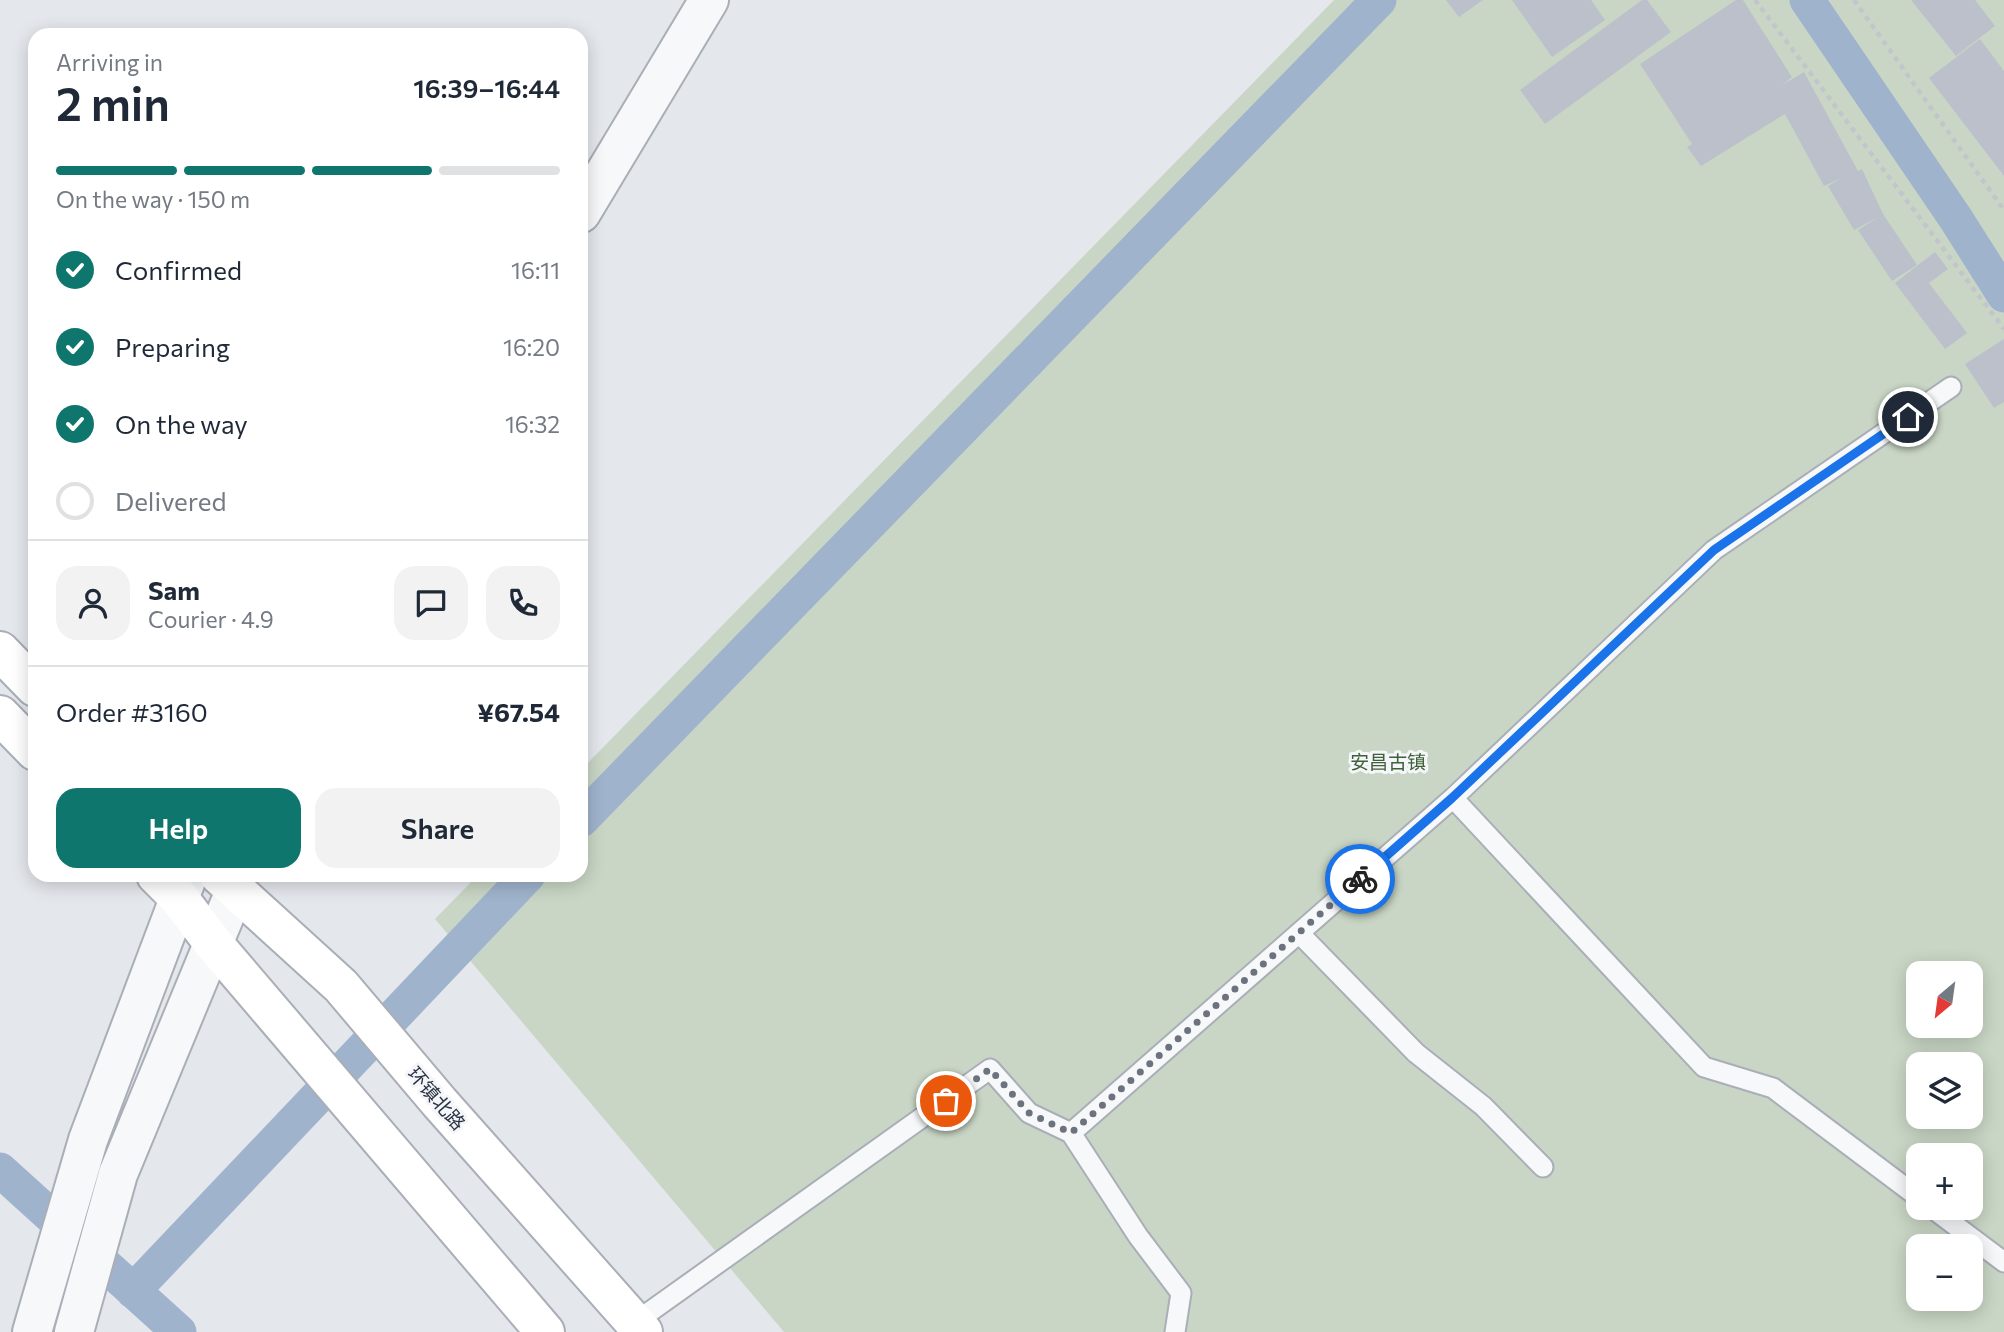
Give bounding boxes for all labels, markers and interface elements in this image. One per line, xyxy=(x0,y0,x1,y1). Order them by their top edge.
text: Arriving in xyxy=(56,48,163,76)
text: 16:39–16:44 xyxy=(413,72,560,103)
text: 2 min xyxy=(56,74,170,130)
text: On the way · 150 m xyxy=(56,185,250,213)
icon: check xyxy=(56,251,94,289)
text: Confirmed xyxy=(115,254,242,285)
text: 16:11 xyxy=(511,256,560,284)
icon: check xyxy=(56,328,94,366)
text: Preparing xyxy=(115,331,230,362)
text: 16:20 xyxy=(503,333,560,361)
pin xyxy=(1878,387,1938,447)
icon: home xyxy=(1889,398,1927,436)
icon: check xyxy=(56,405,94,443)
text: On the way xyxy=(115,408,248,439)
text: 16:32 xyxy=(505,410,560,438)
text: Delivered xyxy=(115,485,226,516)
button: person xyxy=(56,566,130,640)
button: chat xyxy=(394,566,468,640)
button: phone xyxy=(486,566,560,640)
text: Sam xyxy=(148,574,200,605)
text: Courier · 4.9 xyxy=(148,605,274,633)
text: Order #3160 xyxy=(56,696,208,727)
text: ¥67.54 xyxy=(477,696,560,727)
park label: 安昌古镇 xyxy=(1350,750,1426,773)
button: Help xyxy=(56,788,301,868)
button: Share xyxy=(315,788,560,868)
courier xyxy=(1325,844,1395,914)
icon: bike xyxy=(1341,860,1379,898)
north arrow xyxy=(1906,961,1983,1038)
map controls xyxy=(1906,961,1983,1311)
button: layers xyxy=(1906,1052,1983,1129)
street label: 环镇北路 xyxy=(403,1062,471,1134)
pin xyxy=(916,1071,976,1131)
icon: bag xyxy=(927,1082,965,1120)
button: + xyxy=(1906,1143,1983,1220)
button: − xyxy=(1906,1234,1983,1311)

